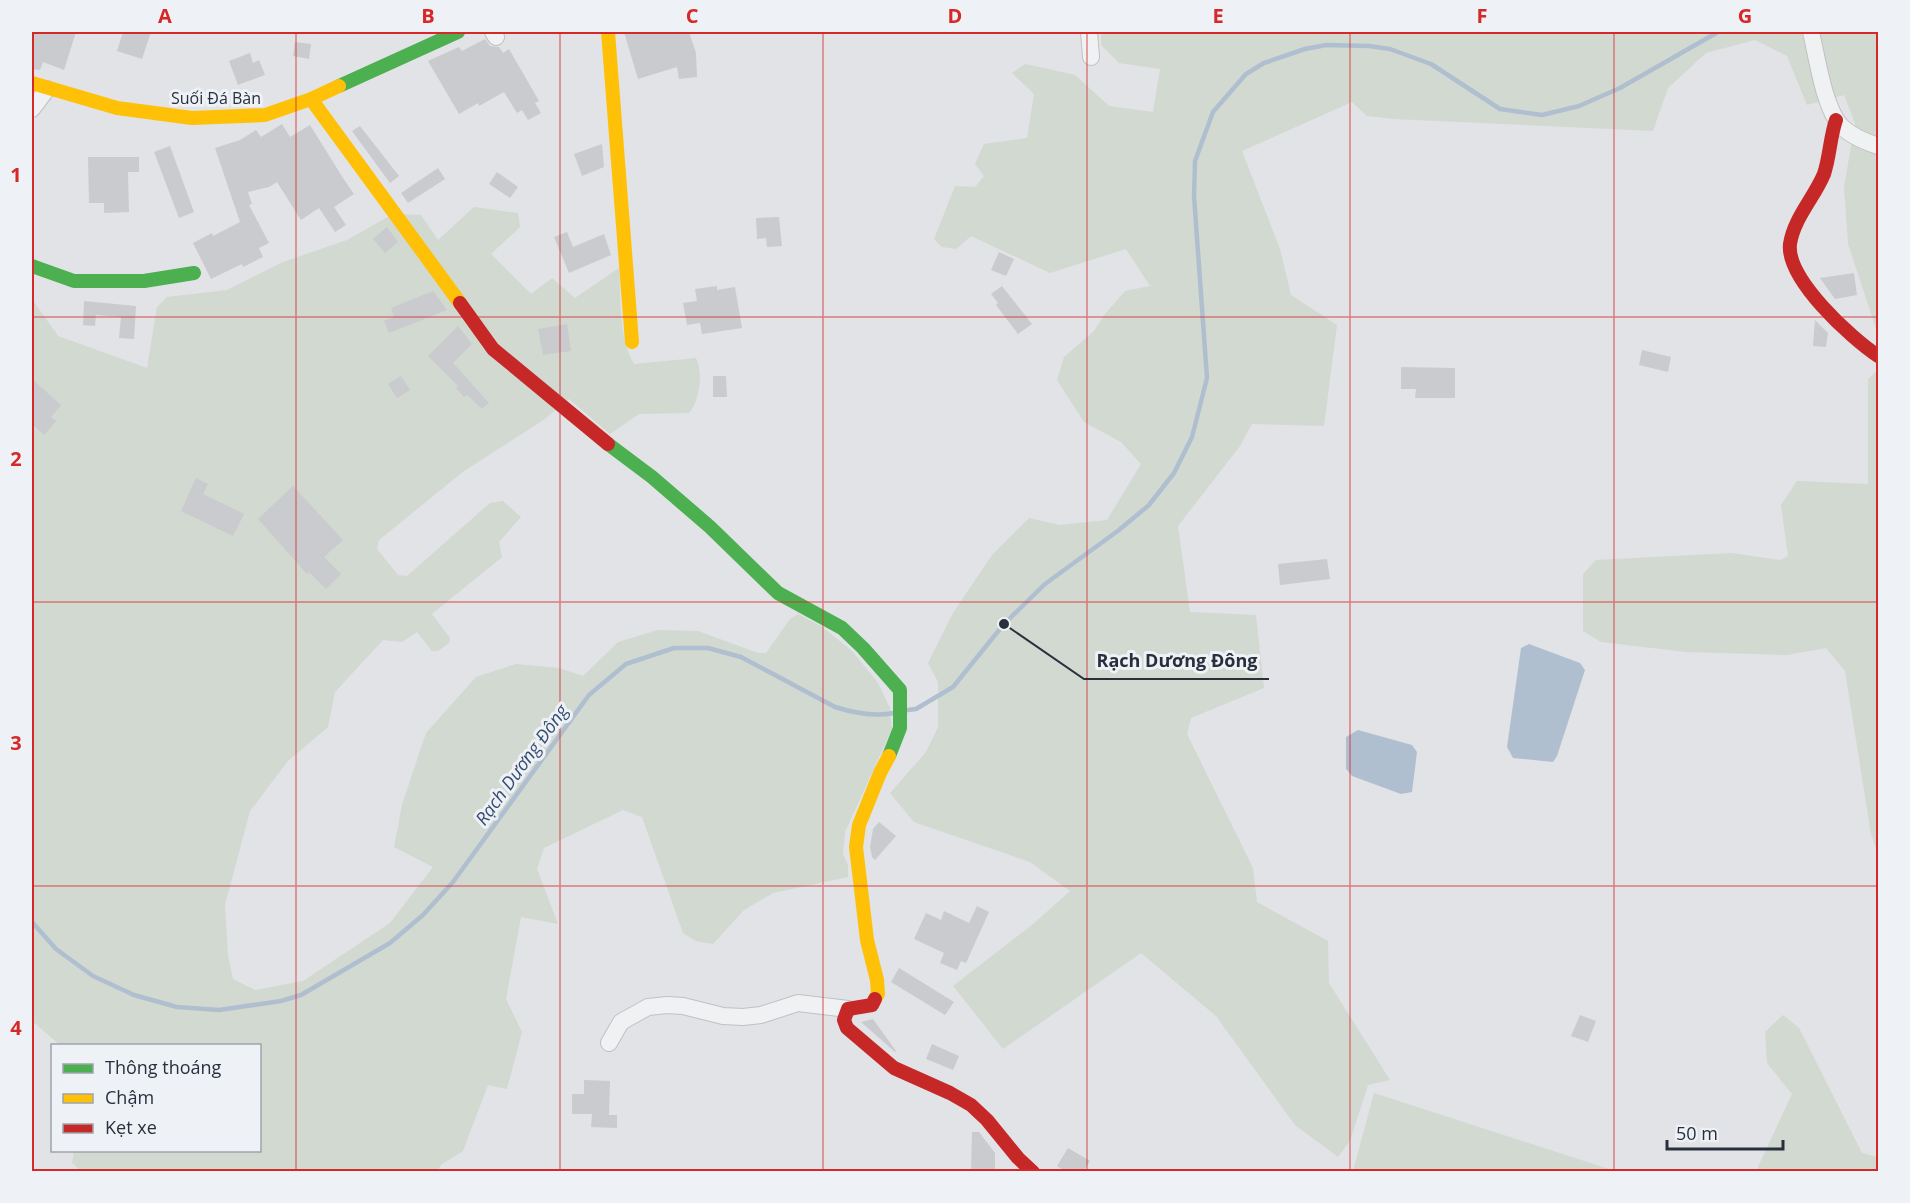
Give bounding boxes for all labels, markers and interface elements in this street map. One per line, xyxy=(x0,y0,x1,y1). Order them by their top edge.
text: A xyxy=(158,2,172,29)
text: B xyxy=(421,2,435,29)
text: C xyxy=(686,2,699,29)
text: D xyxy=(948,2,962,29)
text: E xyxy=(1212,2,1224,29)
text: F xyxy=(1477,2,1487,29)
text: G xyxy=(1738,2,1752,29)
street label: Suối Đá Bàn xyxy=(171,87,261,109)
text: 1 xyxy=(10,161,22,188)
text: 2 xyxy=(10,445,22,472)
callout: Rạch Dương Đông xyxy=(1084,643,1269,679)
text: Rạch Dương Đông xyxy=(1097,648,1257,672)
water label: Rạch Dương Đông xyxy=(469,699,573,829)
text: 3 xyxy=(10,729,22,756)
text: 4 xyxy=(10,1014,22,1041)
legend xyxy=(51,1044,261,1152)
text: Thông thoáng xyxy=(105,1055,222,1079)
text: Chậm xyxy=(105,1085,154,1109)
scale bar xyxy=(1667,1113,1782,1151)
text: Kẹt xe xyxy=(105,1115,157,1139)
text: 50 m xyxy=(1676,1121,1718,1145)

